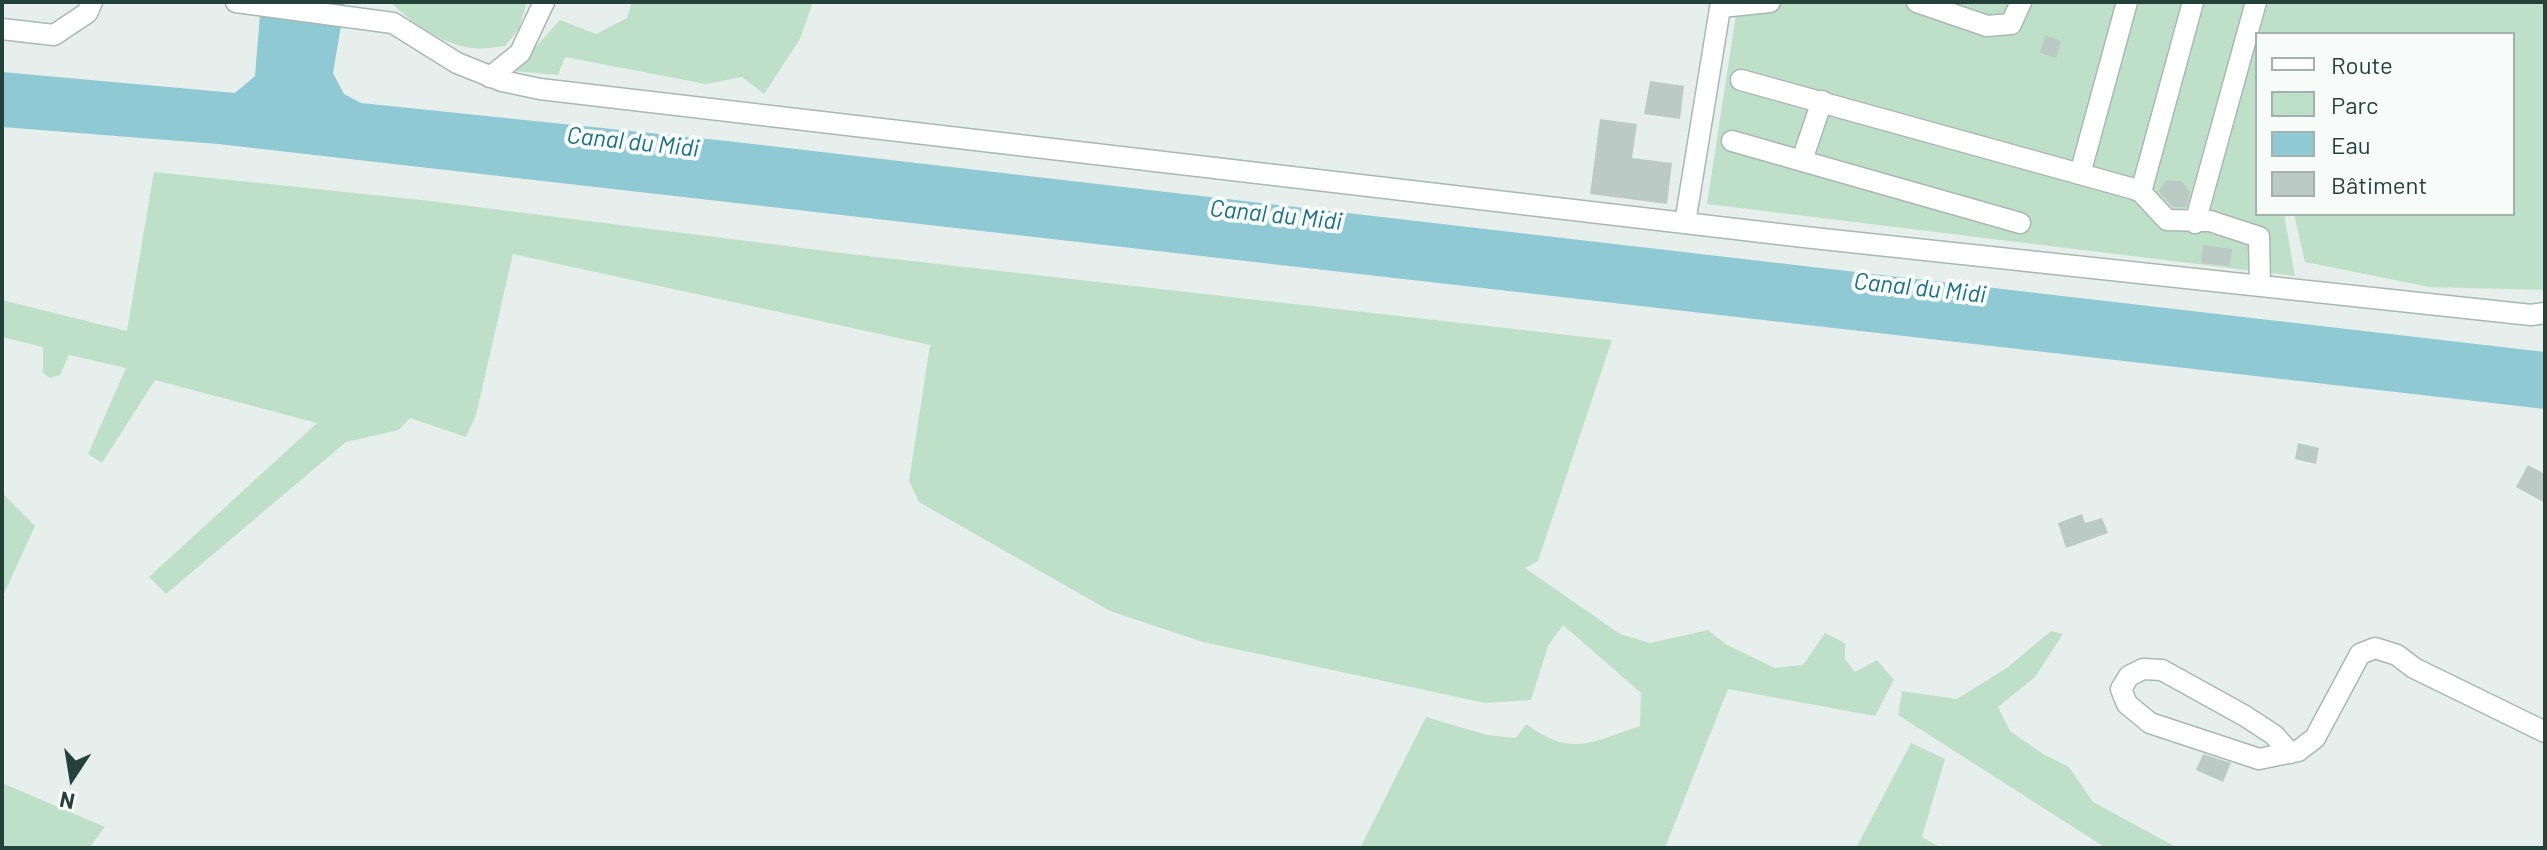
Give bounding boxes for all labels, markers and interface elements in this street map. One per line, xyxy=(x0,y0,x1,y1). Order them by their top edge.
legend xyxy=(2255,32,2515,216)
text: Route xyxy=(2331,50,2393,79)
text: Parc xyxy=(2331,90,2379,119)
water label: Canal du Midi xyxy=(565,121,701,163)
text: Eau xyxy=(2331,130,2371,159)
text: Bâtiment xyxy=(2331,170,2427,199)
water label: Canal du Midi xyxy=(1208,194,1344,236)
water label: Canal du Midi xyxy=(1852,267,1988,309)
north arrow xyxy=(32,738,112,818)
text: N xyxy=(57,787,77,816)

